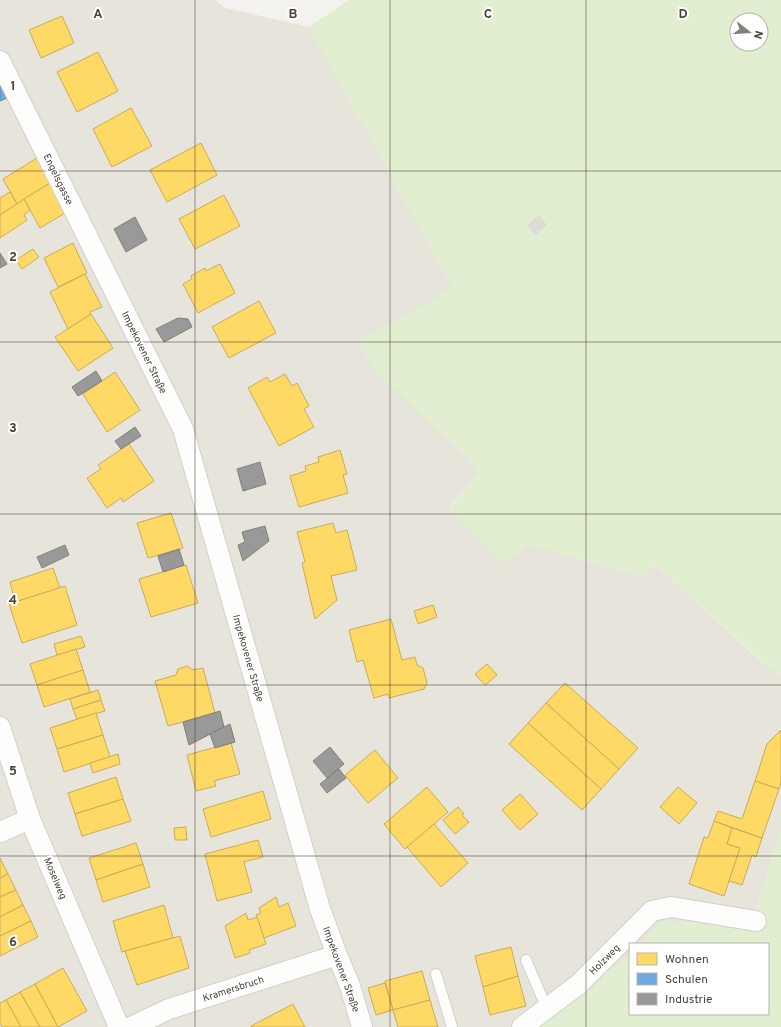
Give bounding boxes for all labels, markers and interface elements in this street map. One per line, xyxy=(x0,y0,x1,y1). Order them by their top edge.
text: A xyxy=(93,7,103,23)
text: B xyxy=(289,7,298,23)
text: C xyxy=(484,7,492,23)
text: D xyxy=(678,7,688,23)
north arrow xyxy=(729,12,769,52)
text: N xyxy=(750,29,765,40)
text: 1 xyxy=(10,79,16,95)
street label: Engelsgasse xyxy=(40,152,76,207)
text: 2 xyxy=(9,250,17,266)
street label: Impekovener Straße xyxy=(118,309,169,396)
text: 3 xyxy=(9,421,17,437)
text: 4 xyxy=(9,593,17,609)
street label: Impekovener Straße xyxy=(229,613,266,704)
text: 5 xyxy=(9,764,17,780)
street label: Moselweg xyxy=(40,856,69,902)
street label: Impekovener Straße xyxy=(319,925,362,1014)
text: 6 xyxy=(9,935,17,951)
street label: Holzweg xyxy=(587,942,623,978)
legend xyxy=(629,943,769,1015)
text: Wohnen xyxy=(665,952,709,968)
text: Schulen xyxy=(665,972,708,988)
street label: Kramersbruch xyxy=(201,973,266,1005)
text: Industrie xyxy=(665,992,713,1008)

